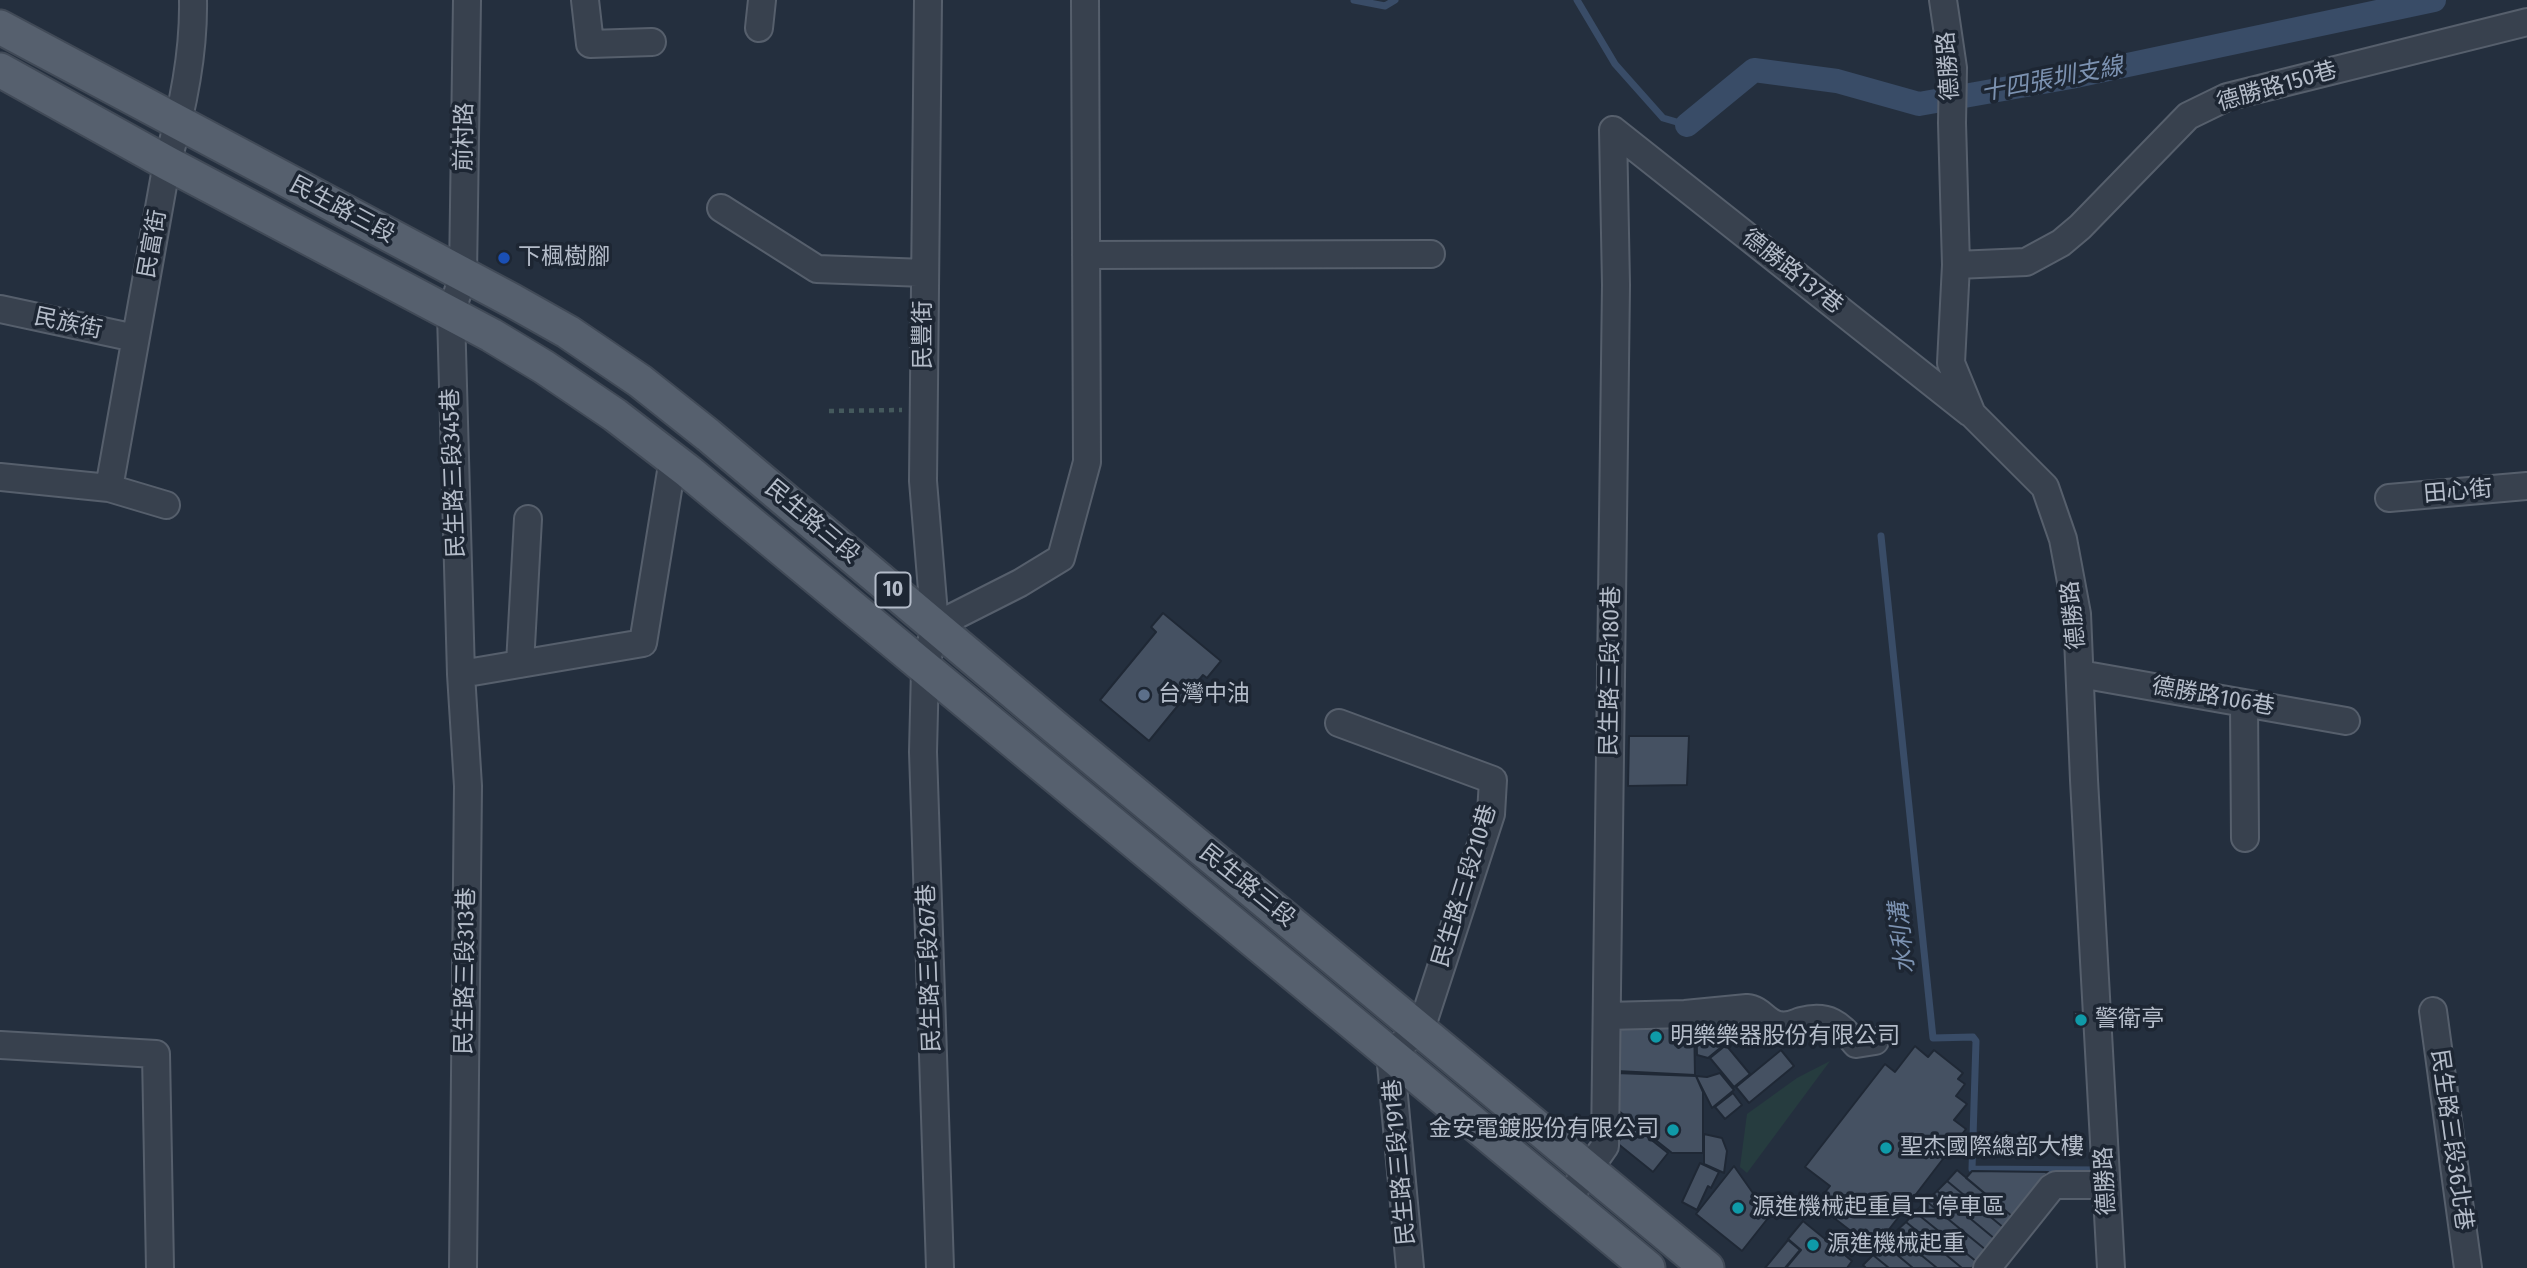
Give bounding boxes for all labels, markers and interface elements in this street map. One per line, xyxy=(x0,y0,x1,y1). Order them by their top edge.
street label: 德勝路 xyxy=(1933,31,1965,101)
water label: 十四張圳支線 xyxy=(1979,52,2125,108)
street label: 德勝路150巷 xyxy=(2214,57,2340,117)
street label: 前村路 xyxy=(451,102,479,172)
street label: 民生路三段 xyxy=(285,171,399,249)
street label: 民富街 xyxy=(133,208,173,280)
street label: 德勝路137巷 xyxy=(1736,224,1848,320)
place label: 下楓樹腳 xyxy=(518,244,610,272)
marker: 下楓樹腳 xyxy=(496,250,512,266)
street label: 民豐街 xyxy=(910,301,938,369)
street label: 民族街 xyxy=(31,303,105,345)
street label: 民生路三段345巷 xyxy=(437,388,471,558)
street label: 民生路三段 xyxy=(759,474,865,570)
street label: 田心街 xyxy=(2422,475,2494,509)
road number: 10 xyxy=(876,572,910,608)
street label: 德勝路 xyxy=(2057,579,2091,651)
street label: 民生路三段180巷 xyxy=(1596,586,1626,756)
street label: 德勝路106巷 xyxy=(2149,673,2277,721)
place label: 台灣中油 xyxy=(1158,681,1250,709)
marker: 台灣中油 xyxy=(1136,687,1152,703)
street label: 民生路三段210巷 xyxy=(1427,801,1503,971)
street label: 民生路三段 xyxy=(1194,839,1300,933)
street label: 民生路三段267巷 xyxy=(913,883,947,1053)
street label: 民生路三段313巷 xyxy=(451,887,481,1055)
water label: 水利溝 xyxy=(1885,901,1921,975)
place label: 警衛亭 xyxy=(2095,1006,2164,1034)
marker: 警衛亭 xyxy=(2073,1012,2089,1028)
place label: 明樂樂器股份有限公司 xyxy=(1670,1023,1900,1051)
marker: 明樂樂器股份有限公司 xyxy=(1648,1029,1664,1045)
street label: 民生路三段36北巷 xyxy=(2425,1048,2477,1232)
street label: 民生路三段191巷 xyxy=(1379,1078,1421,1246)
place label: 金安電鍍股份有限公司 xyxy=(1429,1116,1659,1144)
marker: 金安電鍍股份有限公司 xyxy=(1665,1122,1681,1138)
place label: 聖杰國際總部大樓 xyxy=(1900,1134,2084,1162)
marker: 聖杰國際總部大樓 xyxy=(1878,1140,1894,1156)
street label: 德勝路 xyxy=(2090,1146,2122,1216)
place label: 源進機械起重員工停車區 xyxy=(1752,1194,2005,1222)
marker: 源進機械起重員工停車區 xyxy=(1730,1200,1746,1216)
place label: 源進機械起重 xyxy=(1827,1231,1965,1259)
marker: 源進機械起重 xyxy=(1805,1237,1821,1253)

